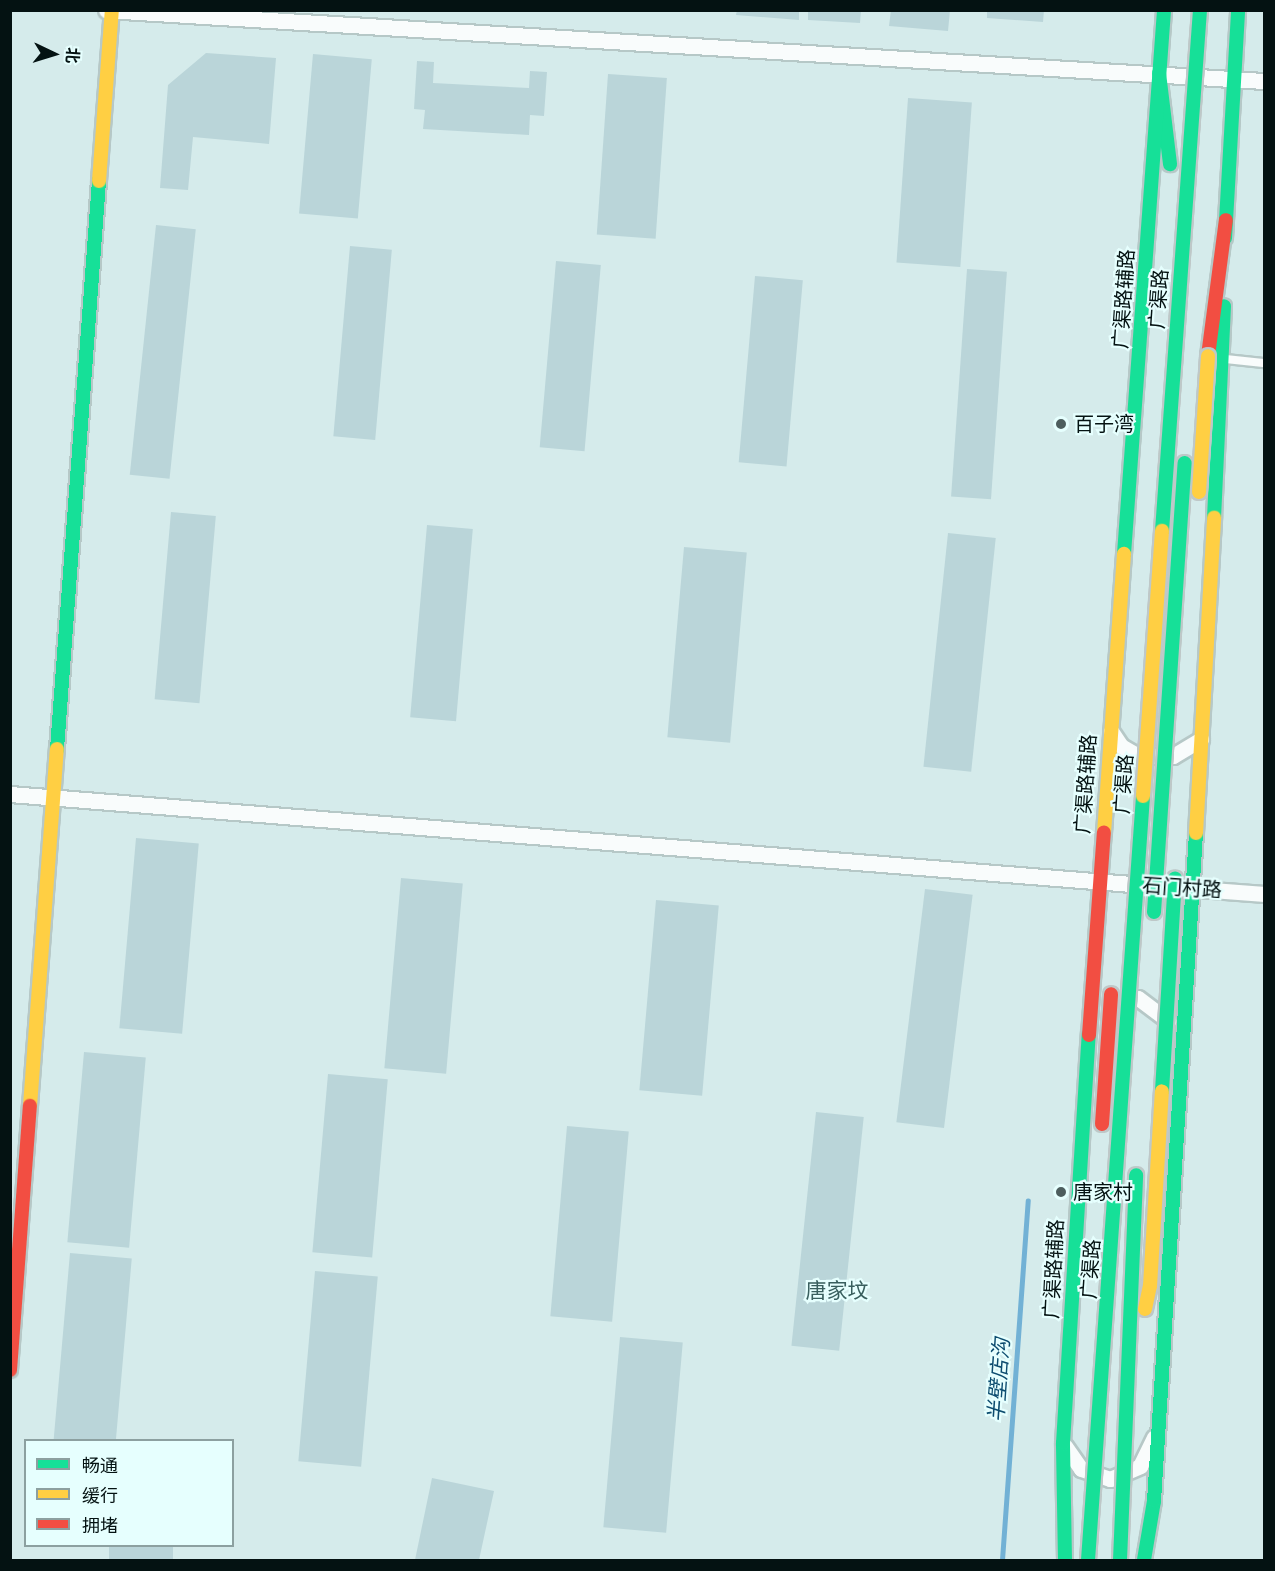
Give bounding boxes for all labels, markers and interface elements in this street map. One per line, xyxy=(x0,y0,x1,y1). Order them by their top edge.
north arrow xyxy=(24,24,84,84)
text: 北 xyxy=(60,46,83,64)
street label: 广渠路辅路 xyxy=(1109,248,1139,350)
street label: 广渠路 xyxy=(1145,268,1173,330)
place label: 百子湾 xyxy=(1074,412,1134,436)
marker: 百子湾 xyxy=(1052,415,1070,433)
street label: 广渠路辅路 xyxy=(1071,733,1101,835)
street label: 广渠路 xyxy=(1110,753,1138,815)
street label: 石门村路 xyxy=(1141,873,1223,903)
place label: 唐家村 xyxy=(1073,1180,1133,1204)
marker: 唐家村 xyxy=(1054,1185,1068,1199)
street label: 广渠路辅路 xyxy=(1039,1218,1069,1320)
street label: 广渠路 xyxy=(1077,1238,1105,1300)
district label: 唐家坟 xyxy=(806,1278,868,1304)
water label: 半壁店沟 xyxy=(984,1337,1014,1423)
legend xyxy=(24,1439,234,1547)
text: 畅通 xyxy=(82,1454,118,1478)
text: 缓行 xyxy=(82,1484,118,1508)
text: 拥堵 xyxy=(82,1514,118,1538)

